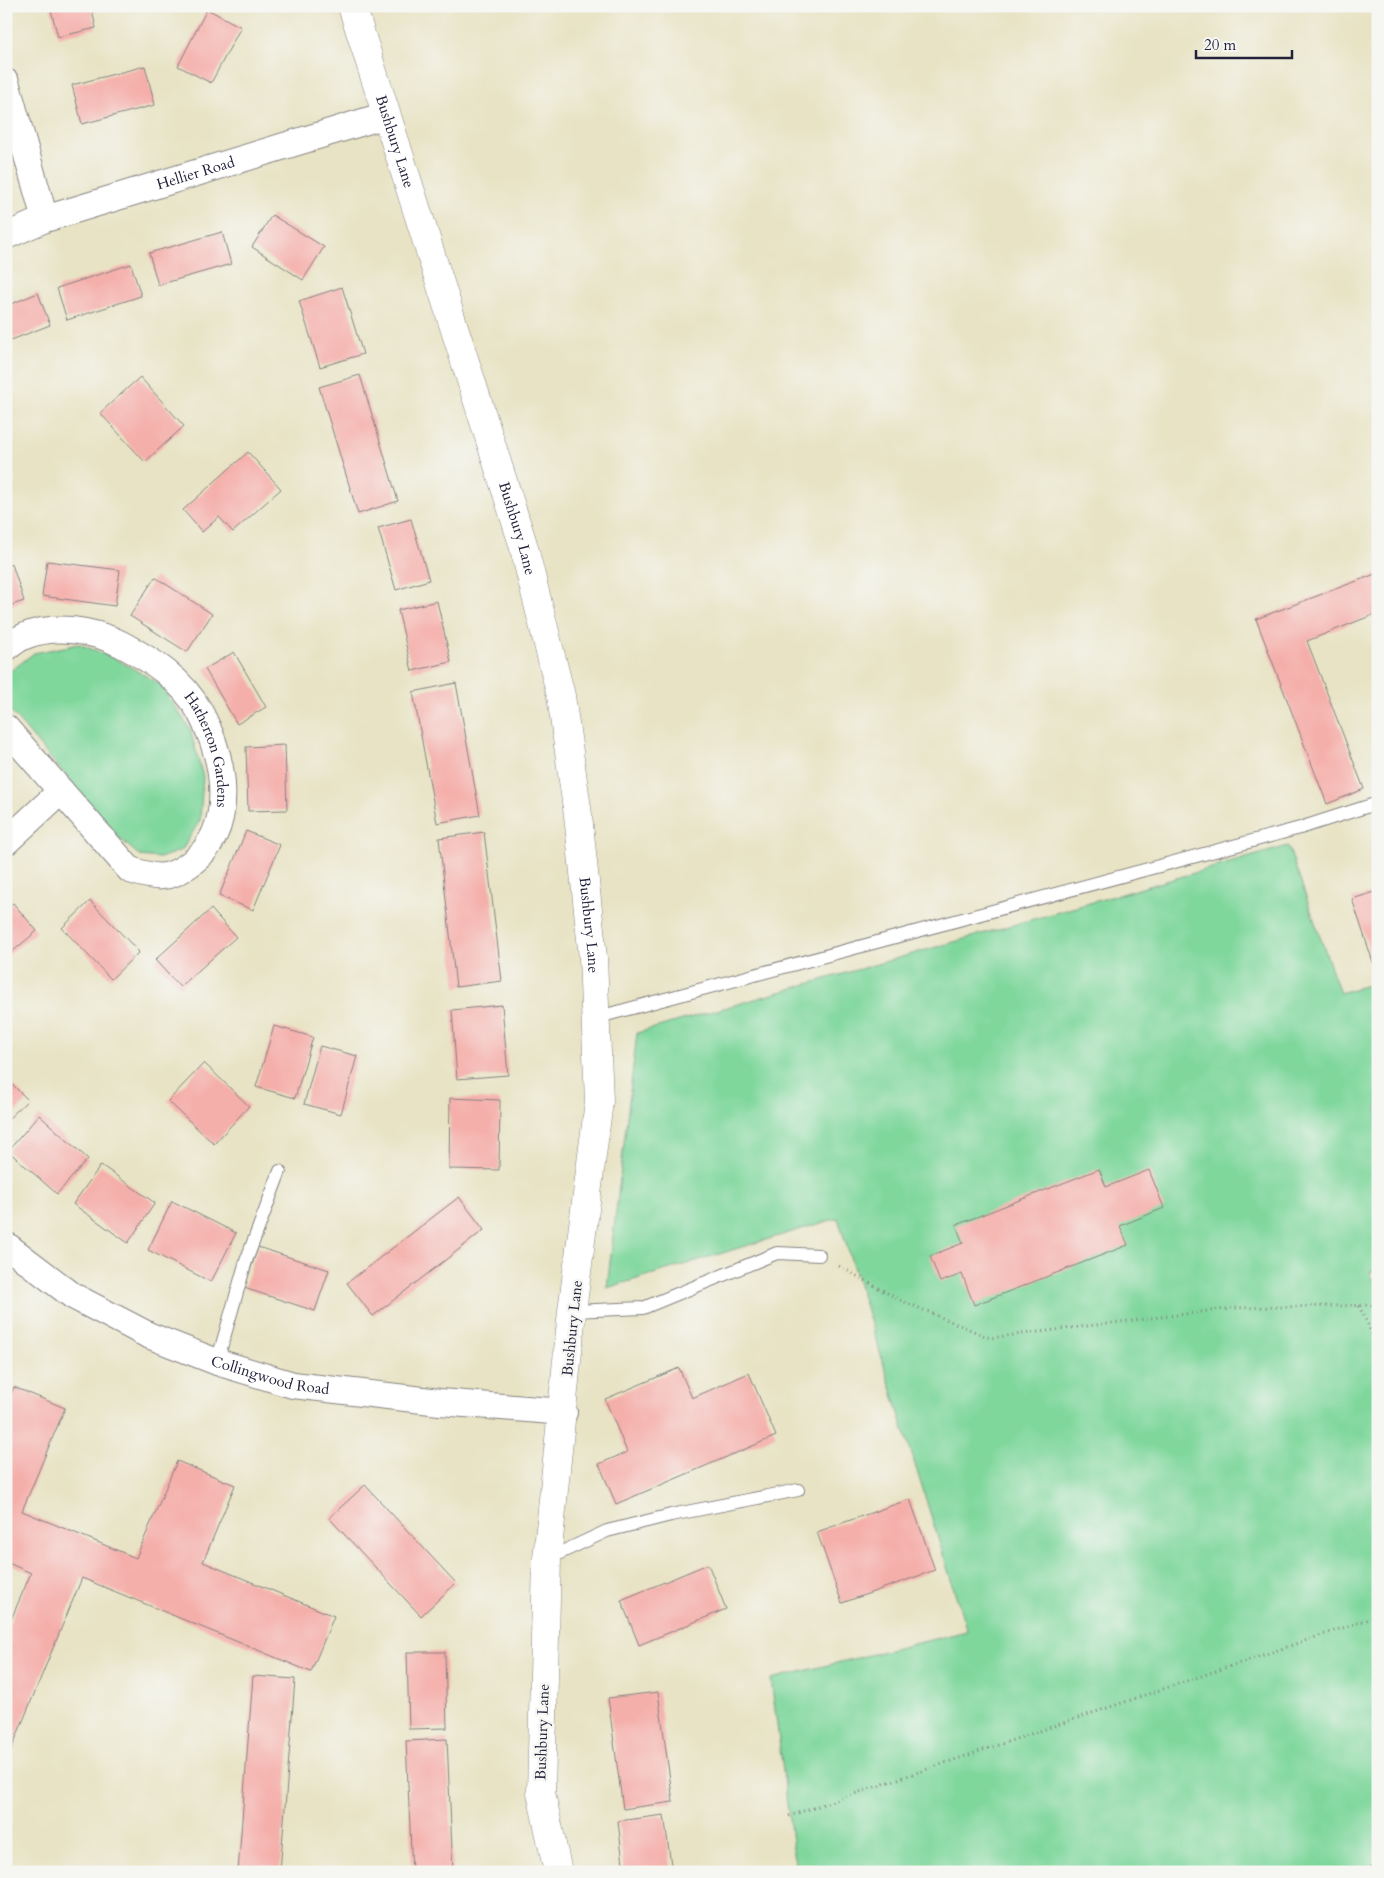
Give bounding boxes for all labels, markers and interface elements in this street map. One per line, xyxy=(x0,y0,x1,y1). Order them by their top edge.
scale bar xyxy=(1196,28,1293,60)
text: 20 m xyxy=(1204,35,1236,55)
street label: Bushbury Lane xyxy=(371,92,419,190)
street label: Hellier Road xyxy=(154,152,237,194)
street label: Bushbury Lane xyxy=(494,479,540,577)
street label: Hatherton Gardens xyxy=(180,687,232,809)
street label: Bushbury Lane xyxy=(575,876,604,974)
street label: Bushbury Lane xyxy=(557,1279,587,1377)
street label: Collingwood Road xyxy=(209,1351,331,1399)
street label: Bushbury Lane xyxy=(530,1683,554,1780)

